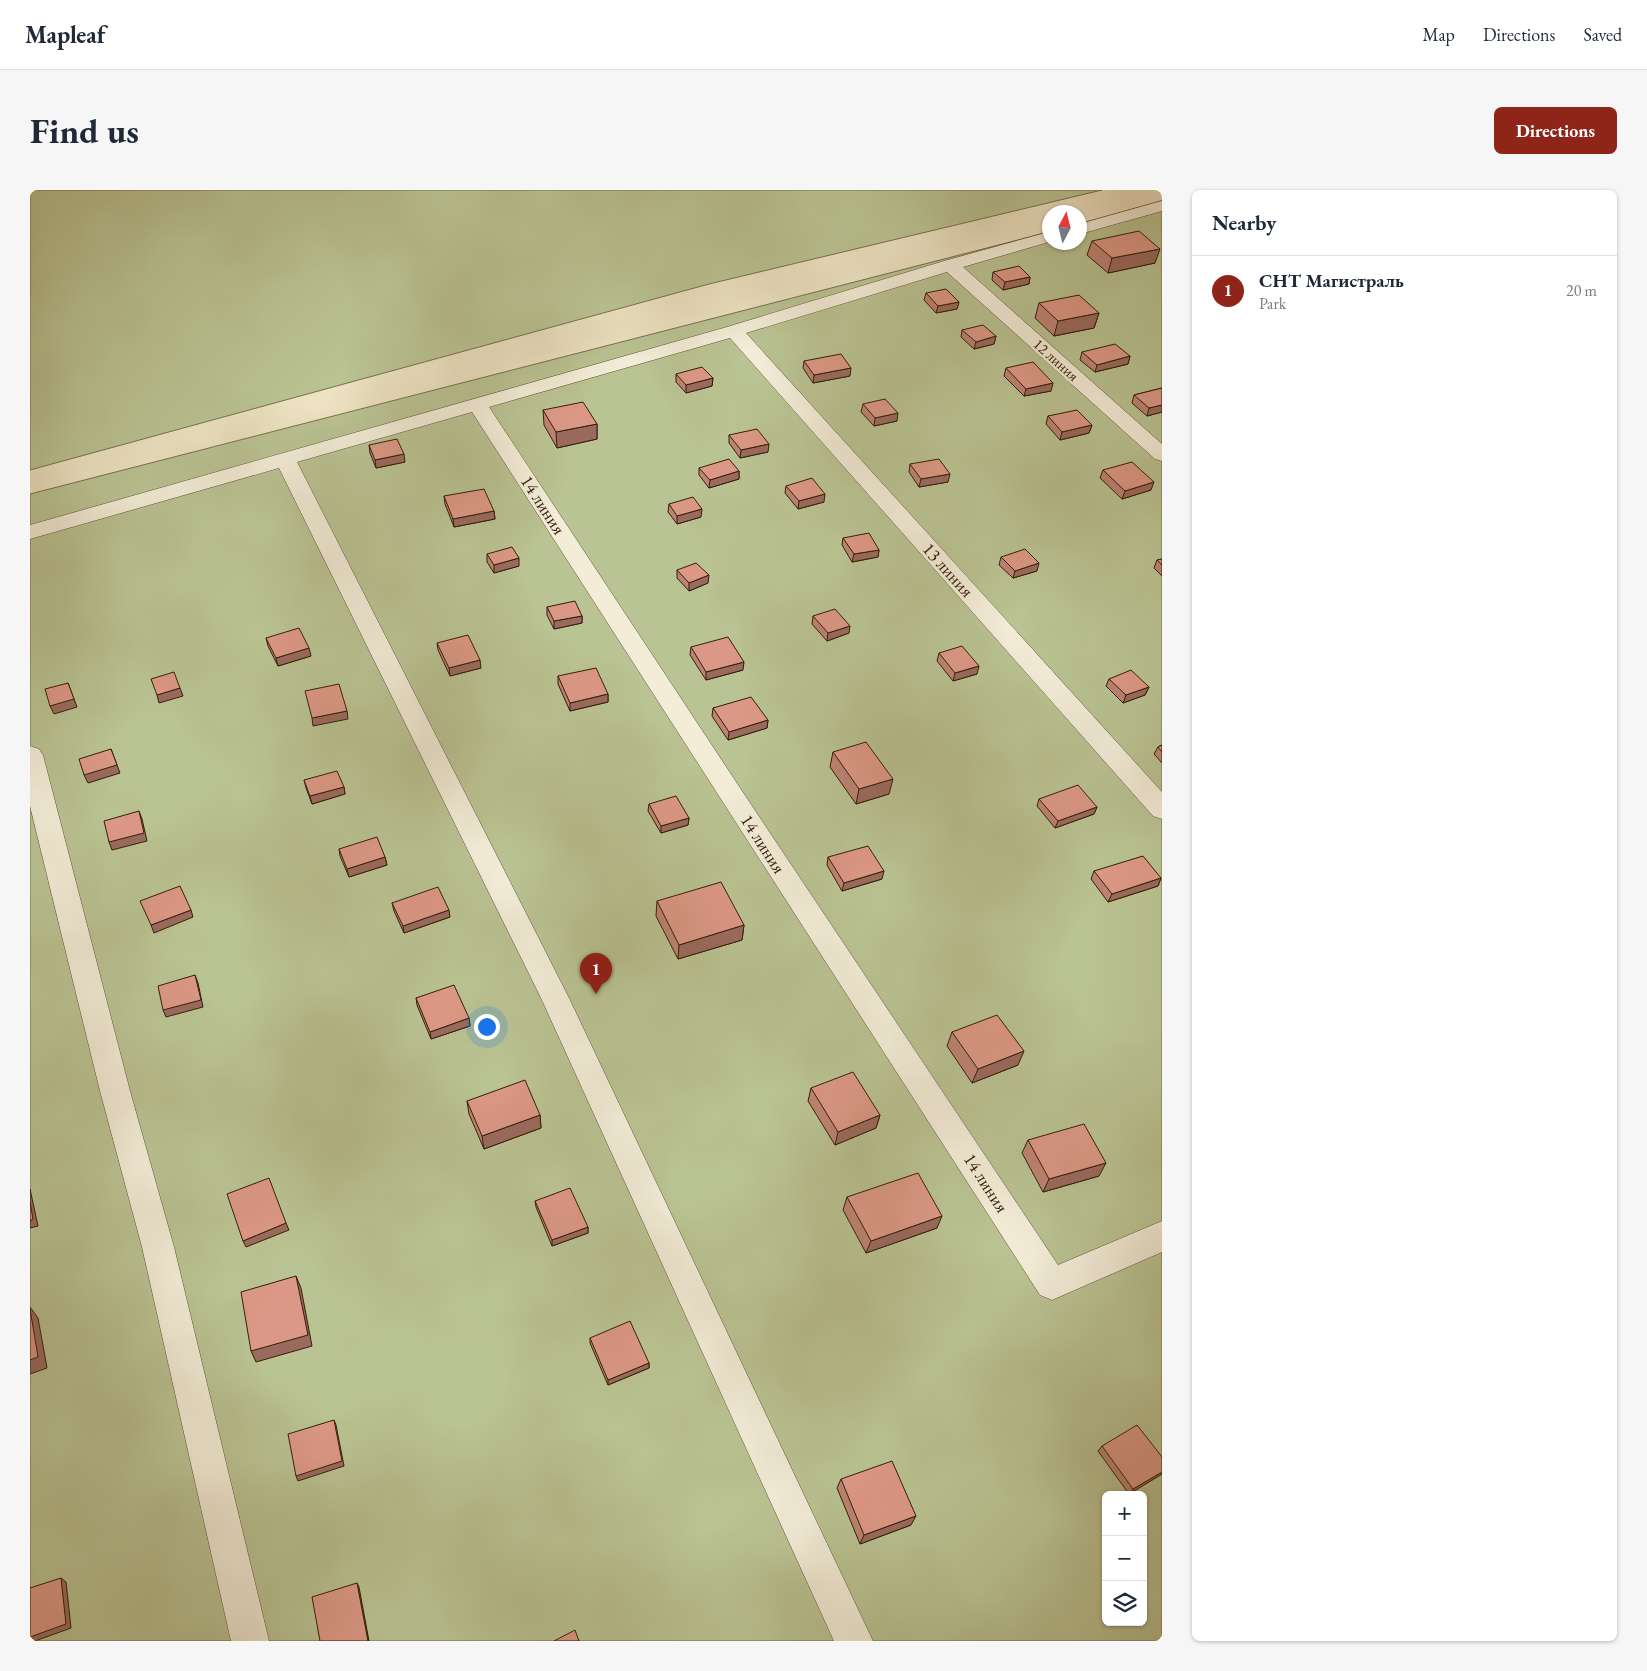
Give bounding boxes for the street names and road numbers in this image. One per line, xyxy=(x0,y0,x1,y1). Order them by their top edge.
street label: 12 линия xyxy=(1030,334,1083,385)
street label: 14 линия xyxy=(516,471,571,539)
street label: 13 линия xyxy=(918,537,979,602)
street label: 14 линия xyxy=(736,810,791,878)
street label: 14 линия xyxy=(959,1149,1014,1217)

